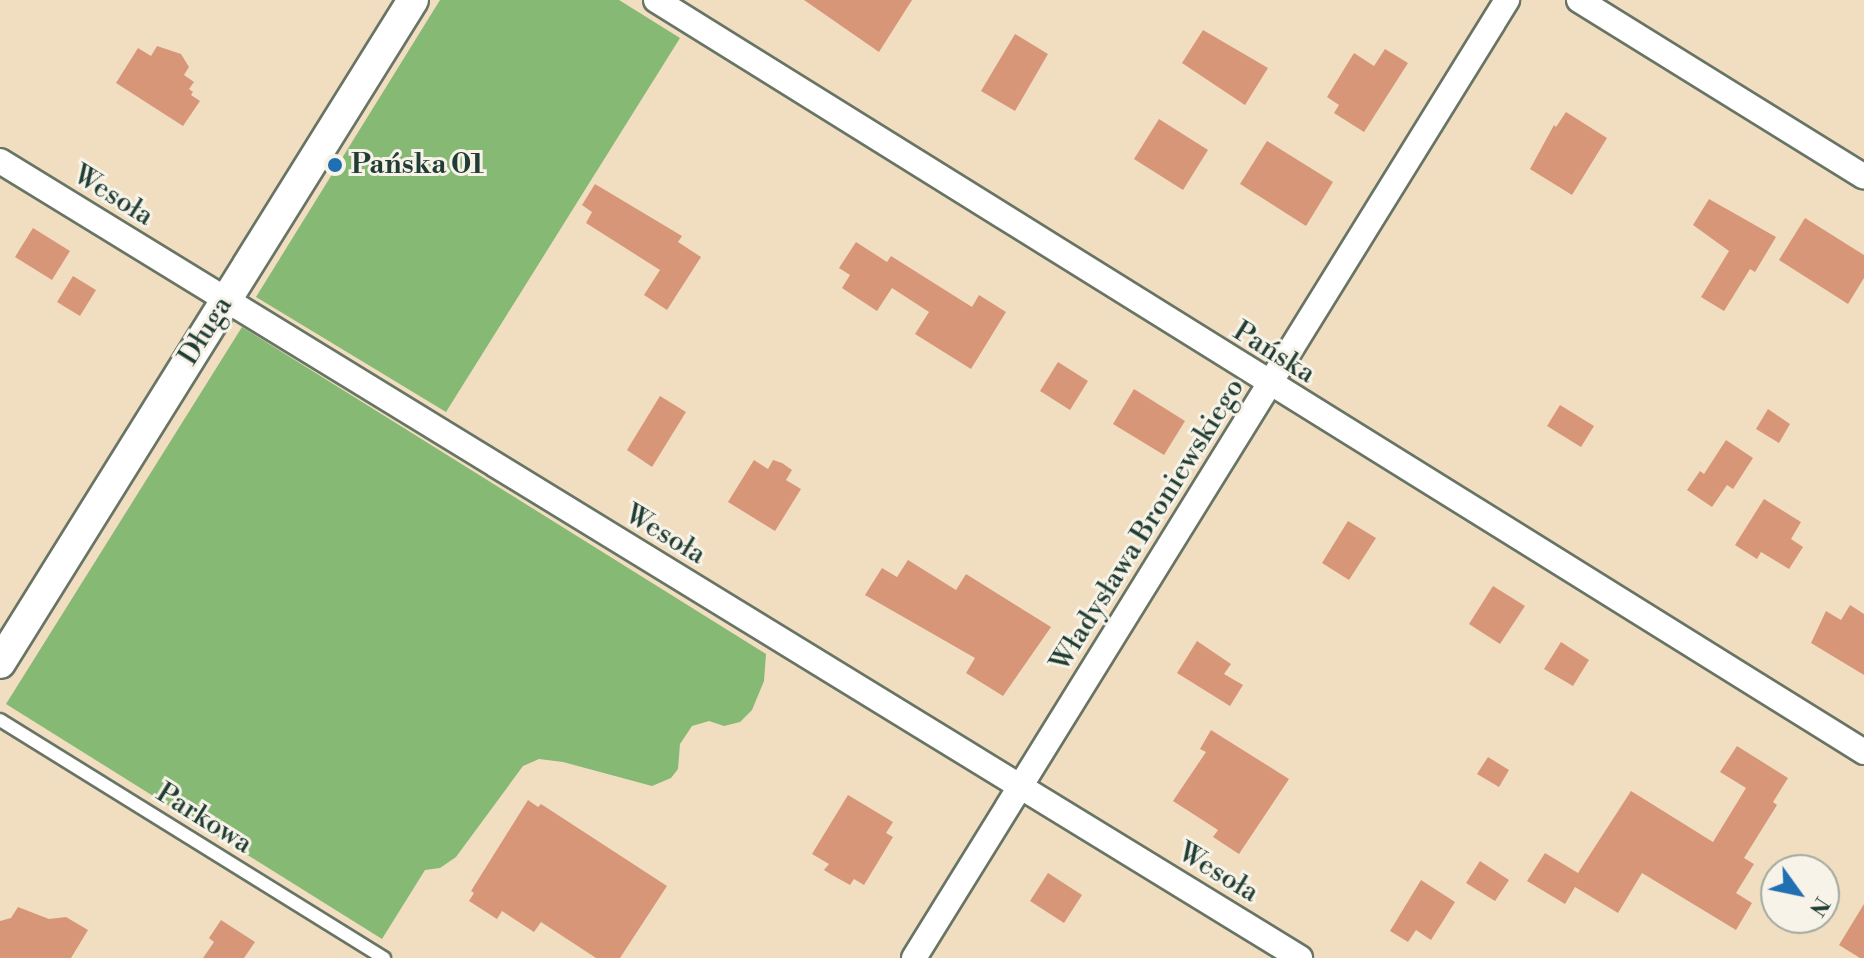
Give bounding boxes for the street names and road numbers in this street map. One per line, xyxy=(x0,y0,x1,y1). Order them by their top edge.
street label: Wesoła xyxy=(67,158,159,234)
street label: Długa xyxy=(172,290,240,372)
street label: Pańska xyxy=(1227,315,1321,391)
street label: Władysława Broniewskiego xyxy=(1044,372,1252,678)
street label: Wesoła xyxy=(619,498,711,572)
street label: Parkowa xyxy=(150,776,258,862)
street label: Wesoła xyxy=(1172,836,1264,910)

